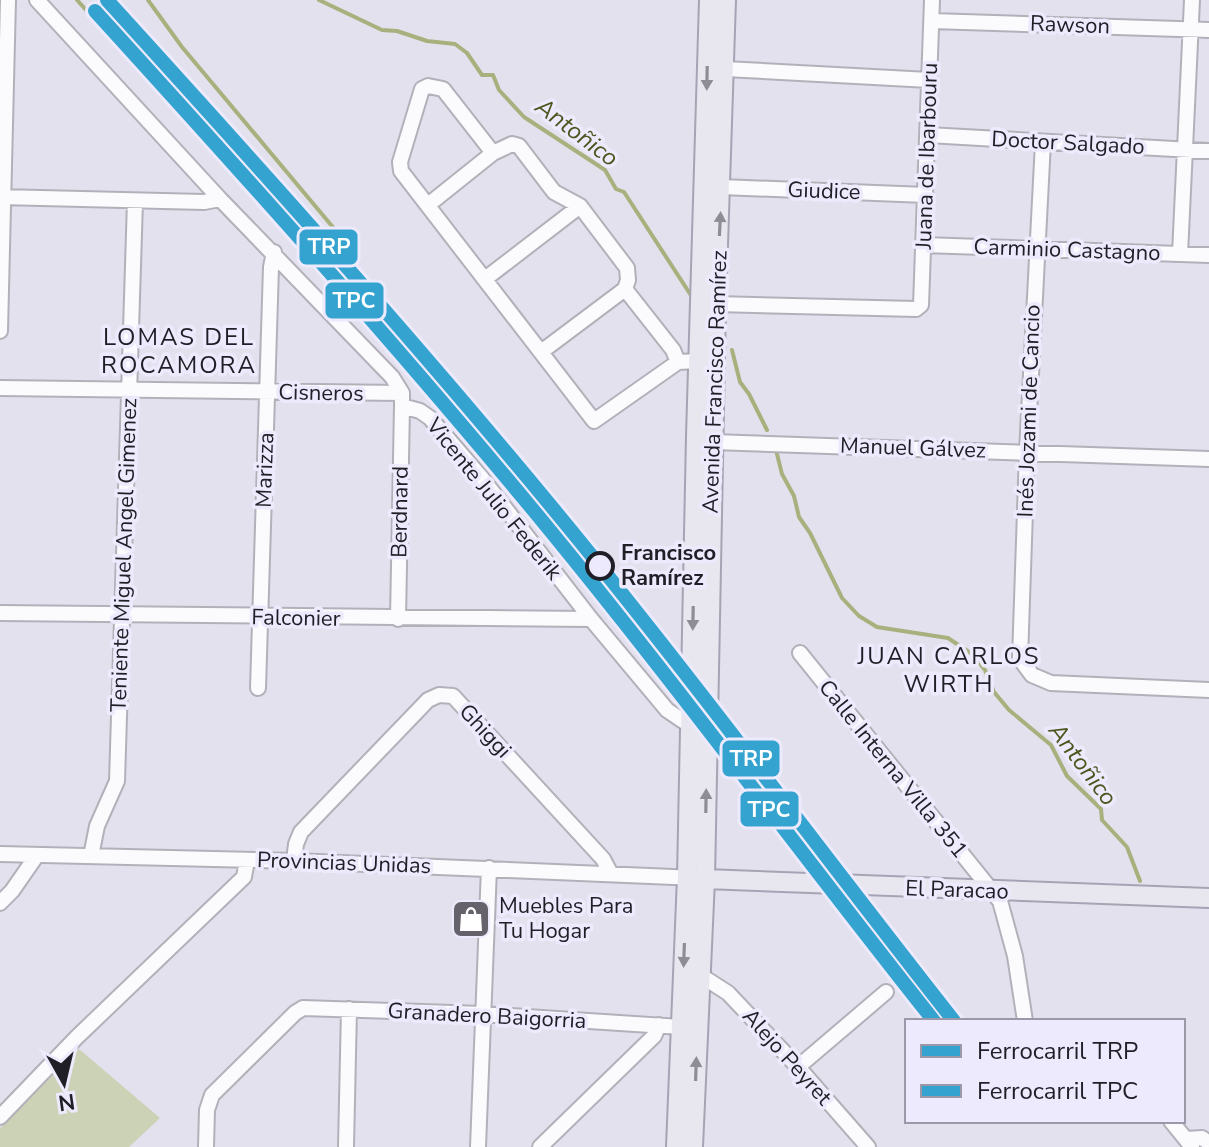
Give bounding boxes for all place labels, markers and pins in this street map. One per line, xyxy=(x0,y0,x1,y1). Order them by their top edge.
place label: Francisco Ramírez xyxy=(621,538,716,593)
marker: Francisco Ramírez xyxy=(586,552,614,580)
place label: Muebles Para Tu Hogar xyxy=(499,891,634,946)
shop icon: Muebles Para Tu Hogar xyxy=(450,898,492,940)

